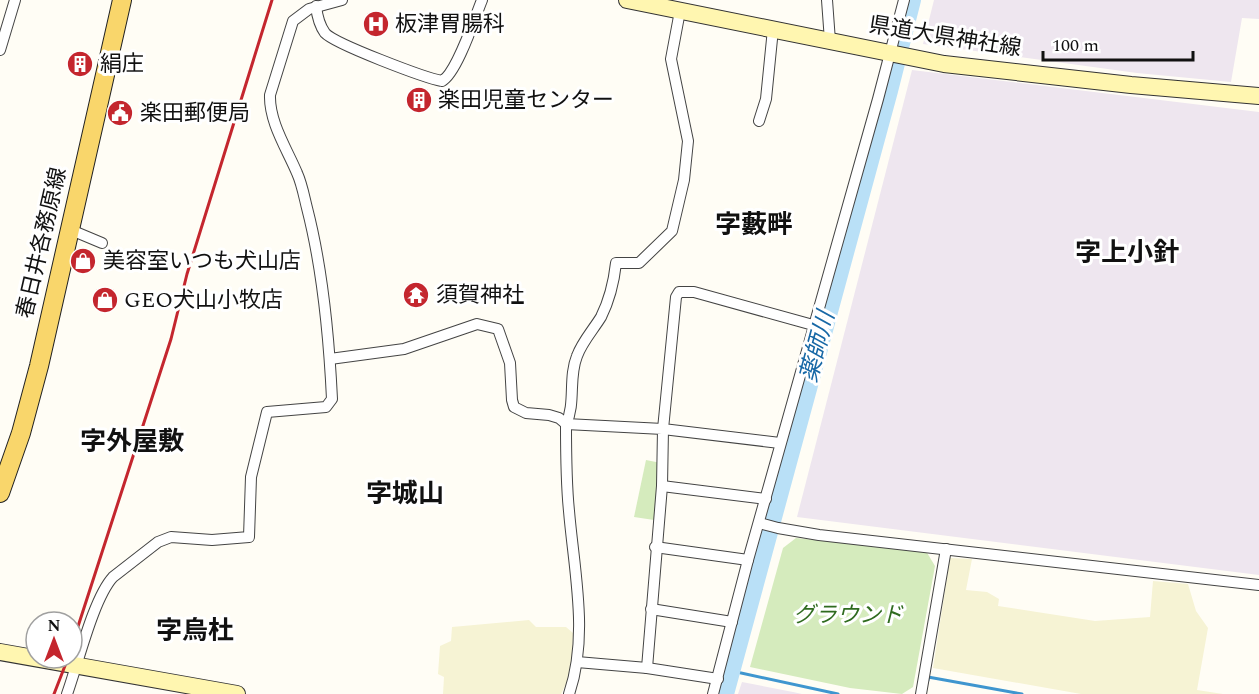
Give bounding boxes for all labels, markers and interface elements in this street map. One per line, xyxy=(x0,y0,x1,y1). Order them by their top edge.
place label: 板津胃腸科 xyxy=(395,8,505,41)
hospital icon: 板津胃腸科 xyxy=(361,9,391,39)
street label: 県道大県神社線 xyxy=(866,9,1024,65)
scale bar xyxy=(1043,24,1193,62)
text: 100 m xyxy=(1052,32,1099,59)
place label: 絹庄 xyxy=(100,48,144,81)
building icon: 絹庄 xyxy=(65,49,95,79)
place label: 楽田児童センター xyxy=(438,84,614,117)
building icon: 楽田児童センター xyxy=(404,85,434,115)
place label: 楽田郵便局 xyxy=(140,97,250,130)
public building icon: 楽田郵便局 xyxy=(105,98,135,128)
street label: 春日井各務原線 xyxy=(9,164,75,322)
district label: 字藪畔 xyxy=(715,205,793,245)
district label: 字上小針 xyxy=(1075,233,1179,273)
place label: 美容室いつも犬山店 xyxy=(103,245,301,278)
shop icon: 美容室いつも犬山店 xyxy=(68,246,98,276)
place label: 須賀神社 xyxy=(436,279,524,312)
temple icon: 須賀神社 xyxy=(401,280,431,310)
place label: GEO犬山小牧店 xyxy=(124,284,283,317)
shop icon: GEO犬山小牧店 xyxy=(90,285,120,315)
water label: 薬師川 xyxy=(791,305,845,386)
district label: 字外屋敷 xyxy=(80,422,184,462)
district label: 字城山 xyxy=(366,474,444,514)
park label: グラウンド xyxy=(793,599,904,632)
north arrow xyxy=(24,610,84,670)
district label: 字烏杜 xyxy=(156,611,234,651)
text: N xyxy=(47,614,61,638)

